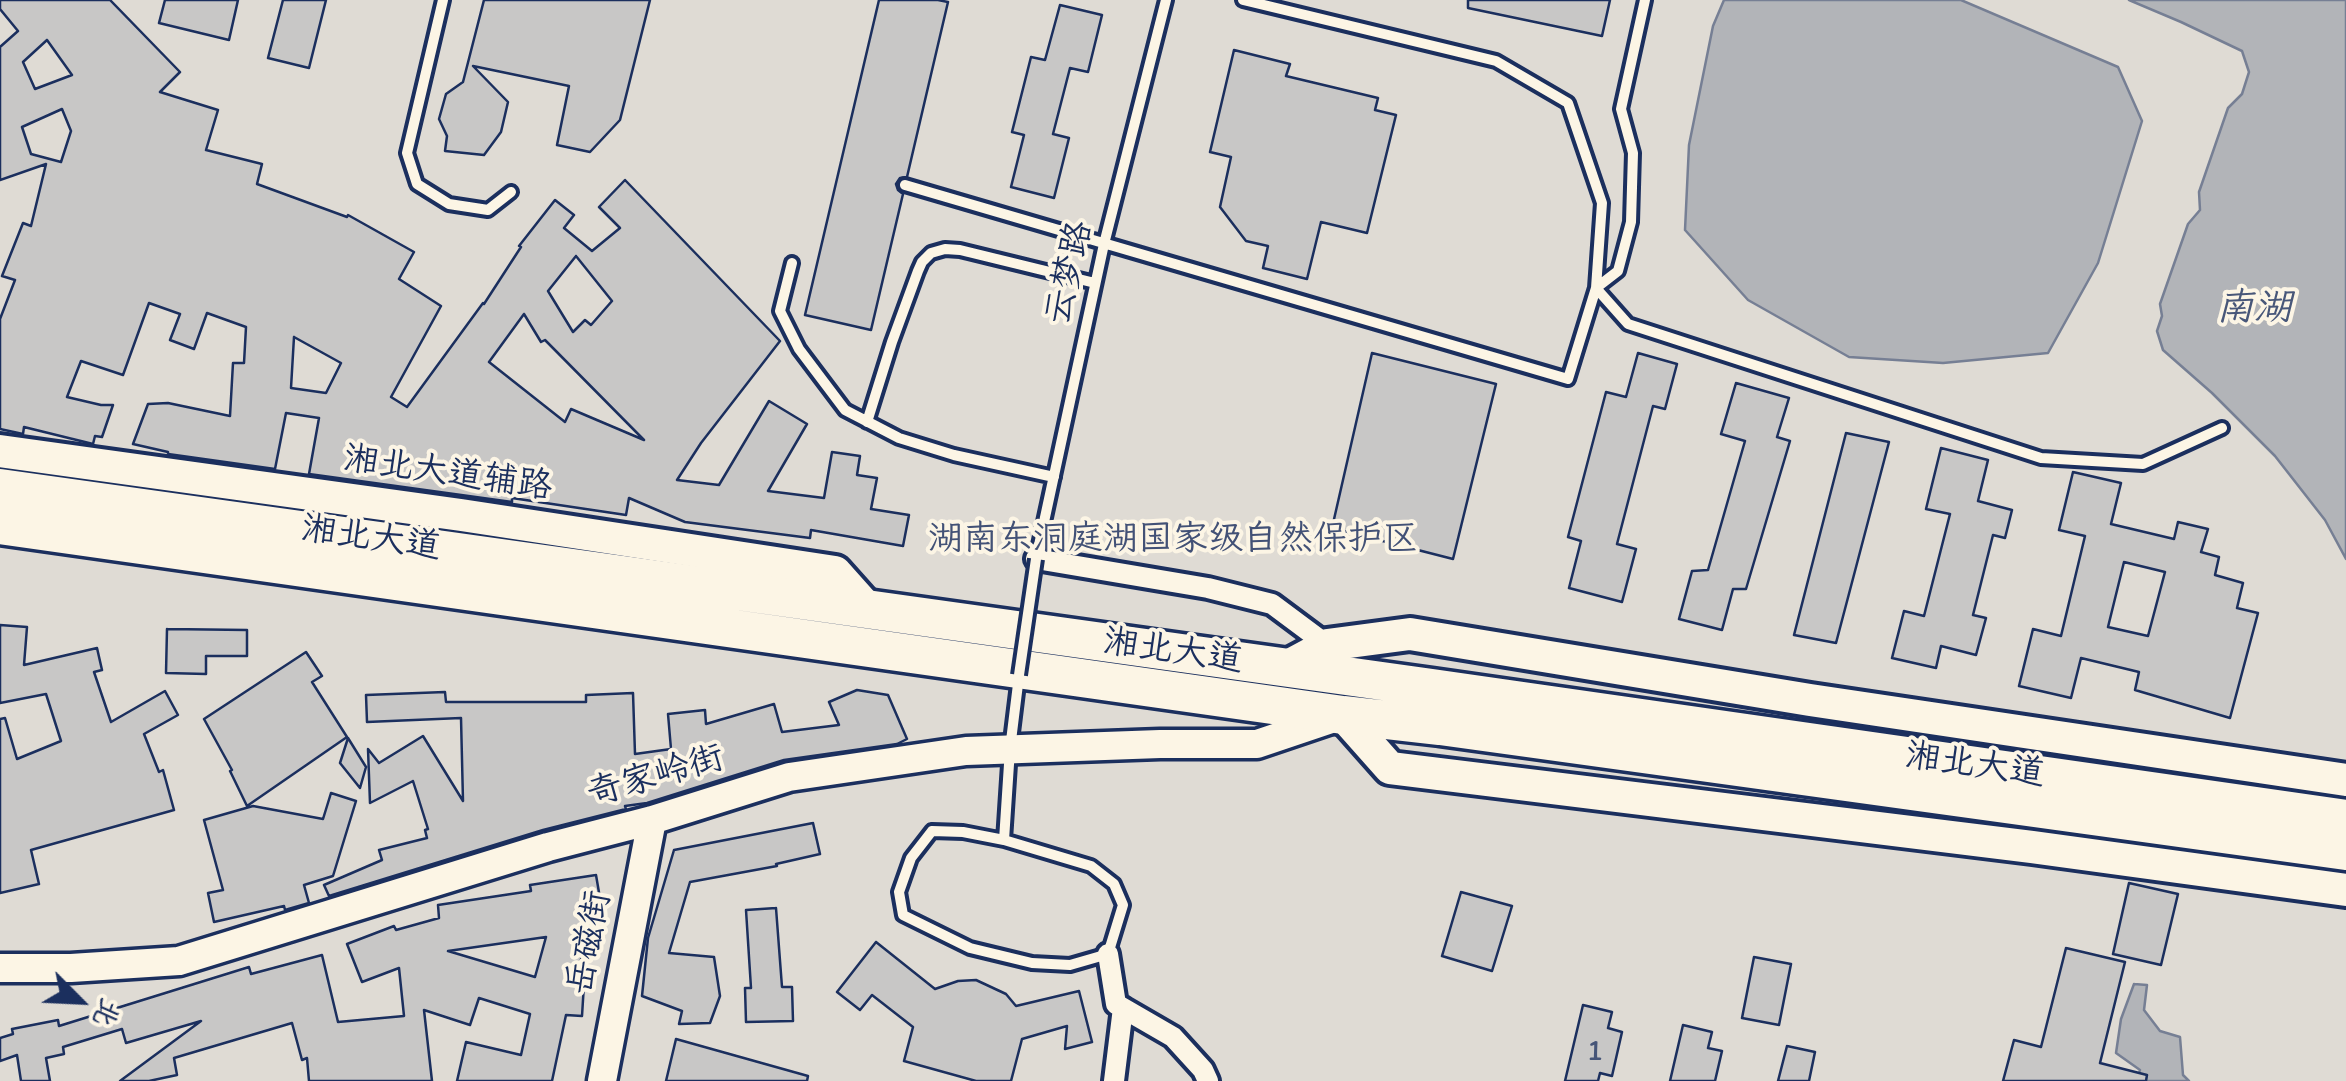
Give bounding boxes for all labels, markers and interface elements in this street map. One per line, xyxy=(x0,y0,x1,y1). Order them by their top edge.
street label: 云梦路 xyxy=(1038,217,1102,329)
water label: 南湖 xyxy=(2216,286,2292,332)
street label: 湘北大道辅路 xyxy=(341,439,555,509)
street label: 湘北大道 xyxy=(299,508,443,570)
park label: 湖南东洞庭湖国家级自然保护区 xyxy=(928,519,1418,561)
street label: 湘北大道 xyxy=(1101,621,1245,683)
street label: 湘北大道 xyxy=(1903,735,2047,797)
street label: 奇家岭街 xyxy=(583,738,729,816)
street label: 岳磁街 xyxy=(559,887,621,999)
north arrow xyxy=(30,951,130,1051)
text: 北 xyxy=(86,993,129,1033)
house number: 1 xyxy=(1588,1034,1602,1070)

